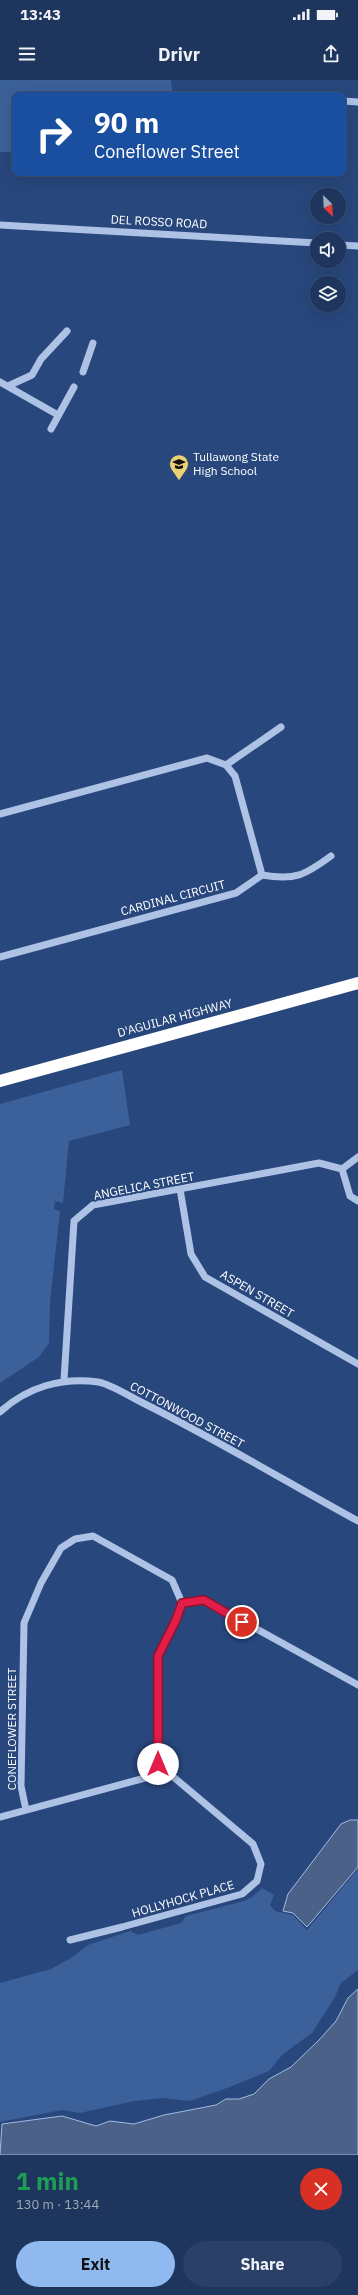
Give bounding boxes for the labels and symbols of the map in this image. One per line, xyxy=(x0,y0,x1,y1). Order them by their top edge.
north arrow xyxy=(310,188,346,224)
street label: DEL ROSSO ROAD xyxy=(110,211,208,232)
place label: Tullawong State High School xyxy=(193,449,280,478)
school or university icon: Tullawong State High School xyxy=(168,453,190,481)
street label: CARDINAL CIRCUIT xyxy=(119,876,227,919)
street label: D'AGUILAR HIGHWAY xyxy=(116,995,234,1040)
street label: ANGELICA STREET xyxy=(92,1168,196,1203)
street label: ASPEN STREET xyxy=(218,1266,297,1321)
street label: COTTONWOOD STREET xyxy=(128,1378,247,1451)
pin xyxy=(225,1605,259,1639)
street label: CONEFLOWER STREET xyxy=(4,1668,19,1790)
position arrow xyxy=(137,1743,179,1785)
street label: HOLLYHOCK PLACE xyxy=(130,1877,236,1920)

